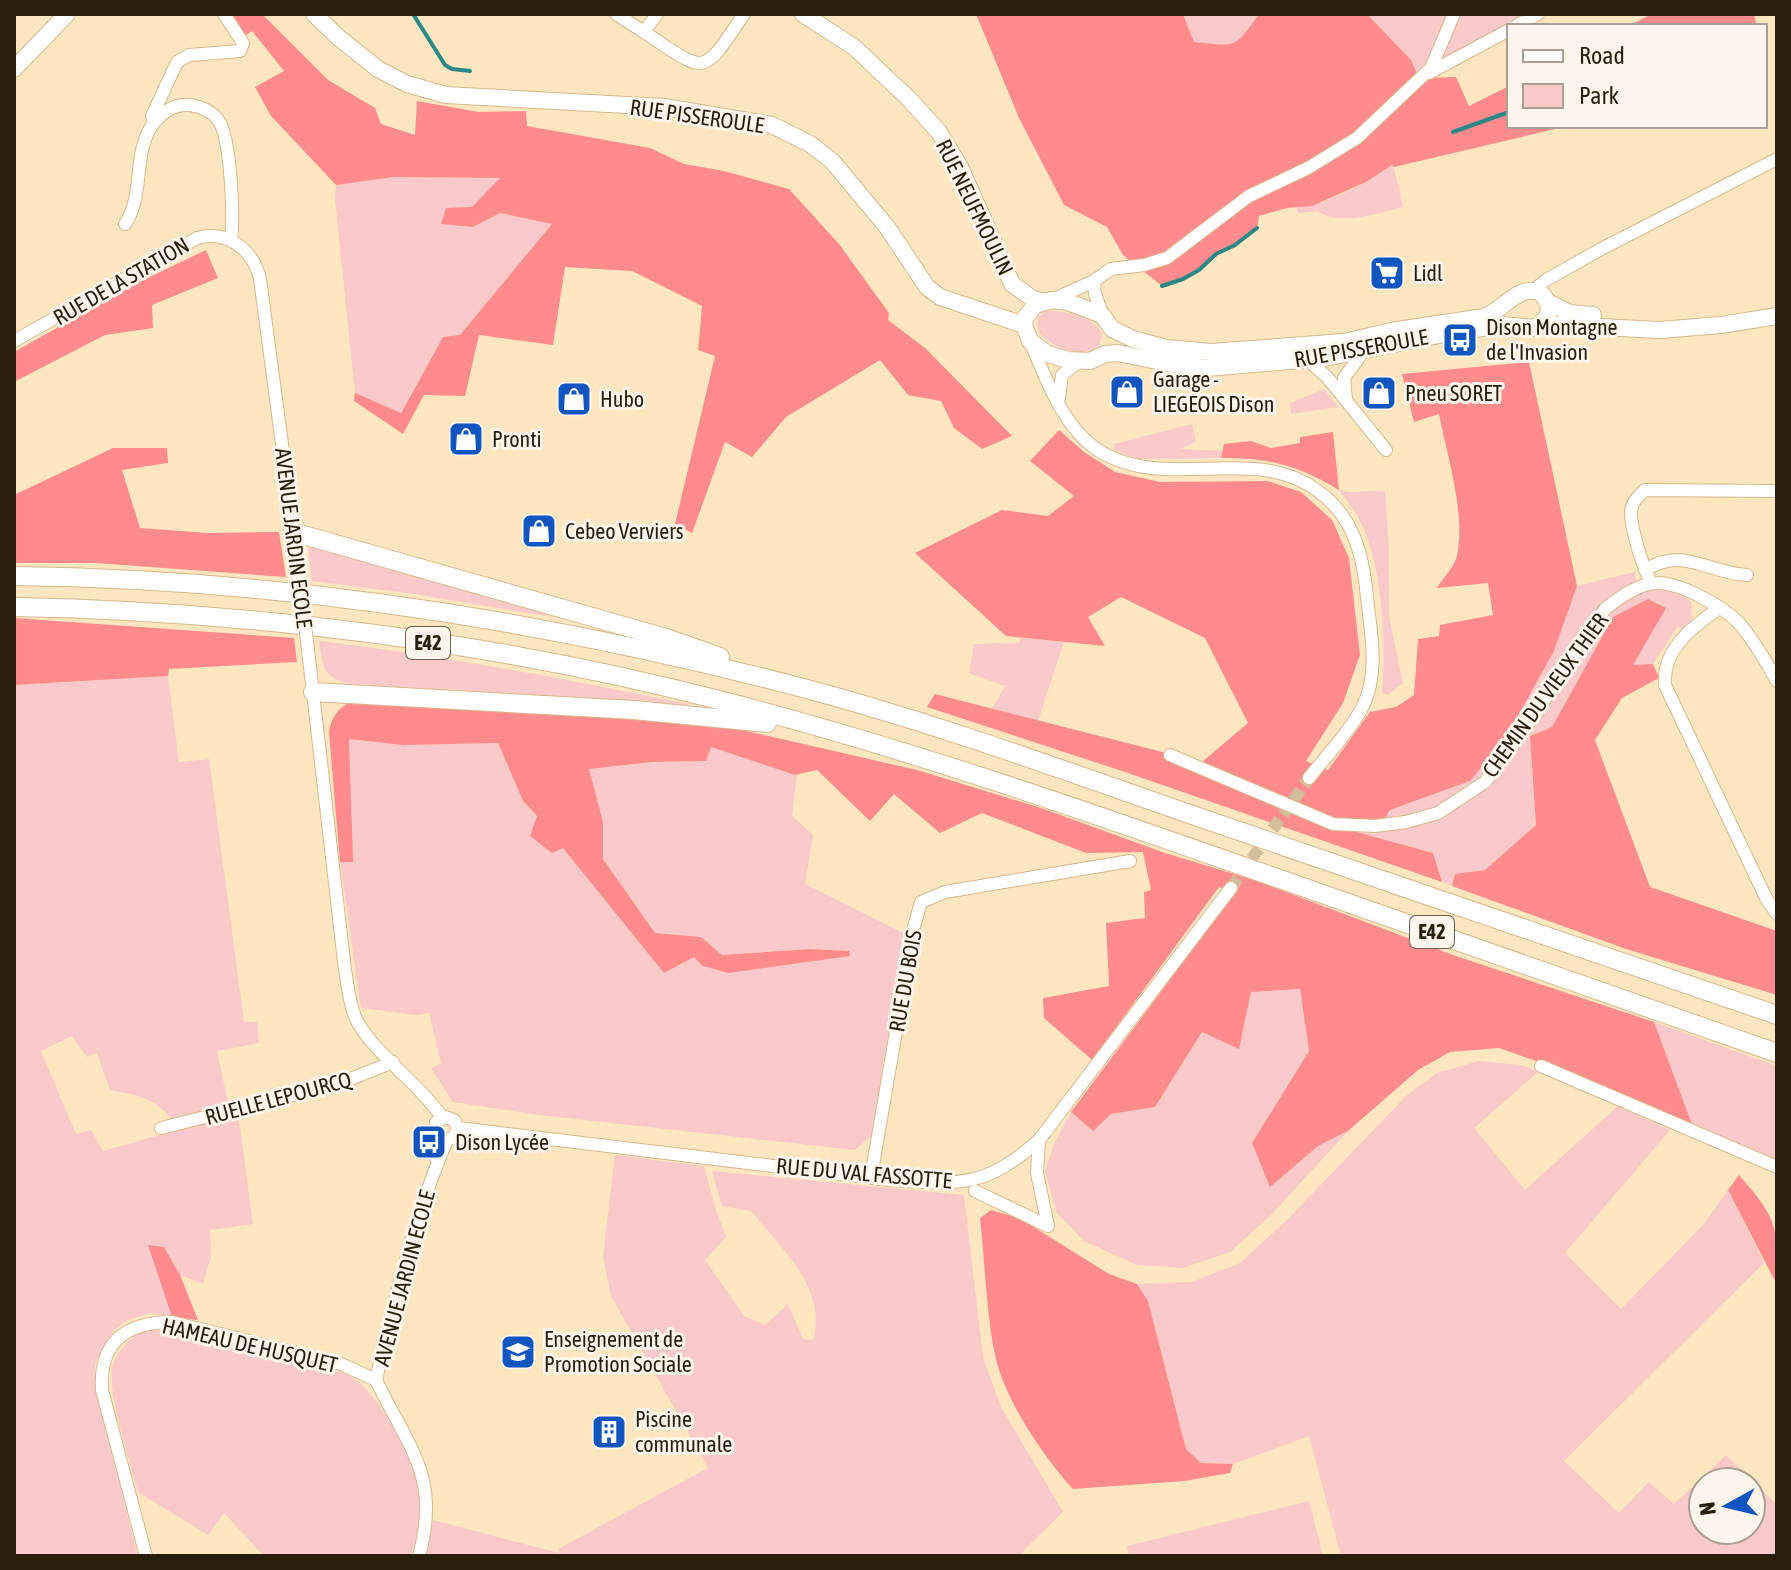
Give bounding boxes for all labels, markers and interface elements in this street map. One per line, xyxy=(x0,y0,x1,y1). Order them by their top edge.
legend xyxy=(1507,24,1767,128)
text: Road xyxy=(1579,42,1625,69)
text: Park xyxy=(1579,82,1620,109)
street label: RUE PISSEROULE xyxy=(628,94,766,138)
street label: RUE NEUFMOULIN xyxy=(931,135,1019,279)
street label: RUE DE LA STATION xyxy=(49,232,193,330)
supermarket icon: Lidl xyxy=(1368,254,1406,292)
place label: Lidl xyxy=(1413,260,1443,286)
place label: Dison Montagne de l'Invasion xyxy=(1486,314,1618,365)
bus stop icon: Dison Montagne de l'Invasion xyxy=(1441,321,1479,359)
street label: RUE PISSEROULE xyxy=(1292,323,1430,373)
place label: Garage - LIEGEOIS Dison xyxy=(1153,366,1274,417)
shop icon: Garage - LIEGEOIS Dison xyxy=(1108,373,1146,411)
shop icon: Pneu SORET xyxy=(1360,374,1398,412)
shop icon: Hubo xyxy=(555,380,593,418)
place label: Pneu SORET xyxy=(1405,380,1503,406)
place label: Hubo xyxy=(600,386,644,412)
shop icon: Pronti xyxy=(447,420,485,458)
place label: Pronti xyxy=(492,426,542,452)
street label: AVENUE JARDIN ECOLE xyxy=(270,447,318,630)
shop icon: Cebeo Verviers xyxy=(520,512,558,550)
place label: Cebeo Verviers xyxy=(565,518,684,544)
street label: CHEMIN DU VIEUX THIER xyxy=(1477,608,1613,782)
road number: E42 xyxy=(406,627,450,659)
road number: E42 xyxy=(1410,916,1454,948)
street label: RUE DU BOIS xyxy=(883,928,927,1034)
street label: RUELLE LEPOURCQ xyxy=(202,1066,354,1130)
bus stop icon: Dison Lycée xyxy=(410,1123,448,1161)
place label: Dison Lycée xyxy=(455,1129,549,1155)
street label: RUE DU VAL FASSOTTE xyxy=(775,1152,953,1194)
street label: AVENUE JARDIN ECOLE xyxy=(368,1187,440,1369)
street label: HAMEAU DE HUSQUET xyxy=(160,1312,340,1378)
place label: Enseignement de Promotion Sociale xyxy=(544,1326,692,1377)
school or university icon: Enseignement de Promotion Sociale xyxy=(499,1333,537,1371)
place label: Piscine communale xyxy=(635,1406,732,1457)
building icon: Piscine communale xyxy=(590,1413,628,1451)
north arrow xyxy=(1687,1466,1767,1546)
text: N xyxy=(1693,1501,1721,1517)

